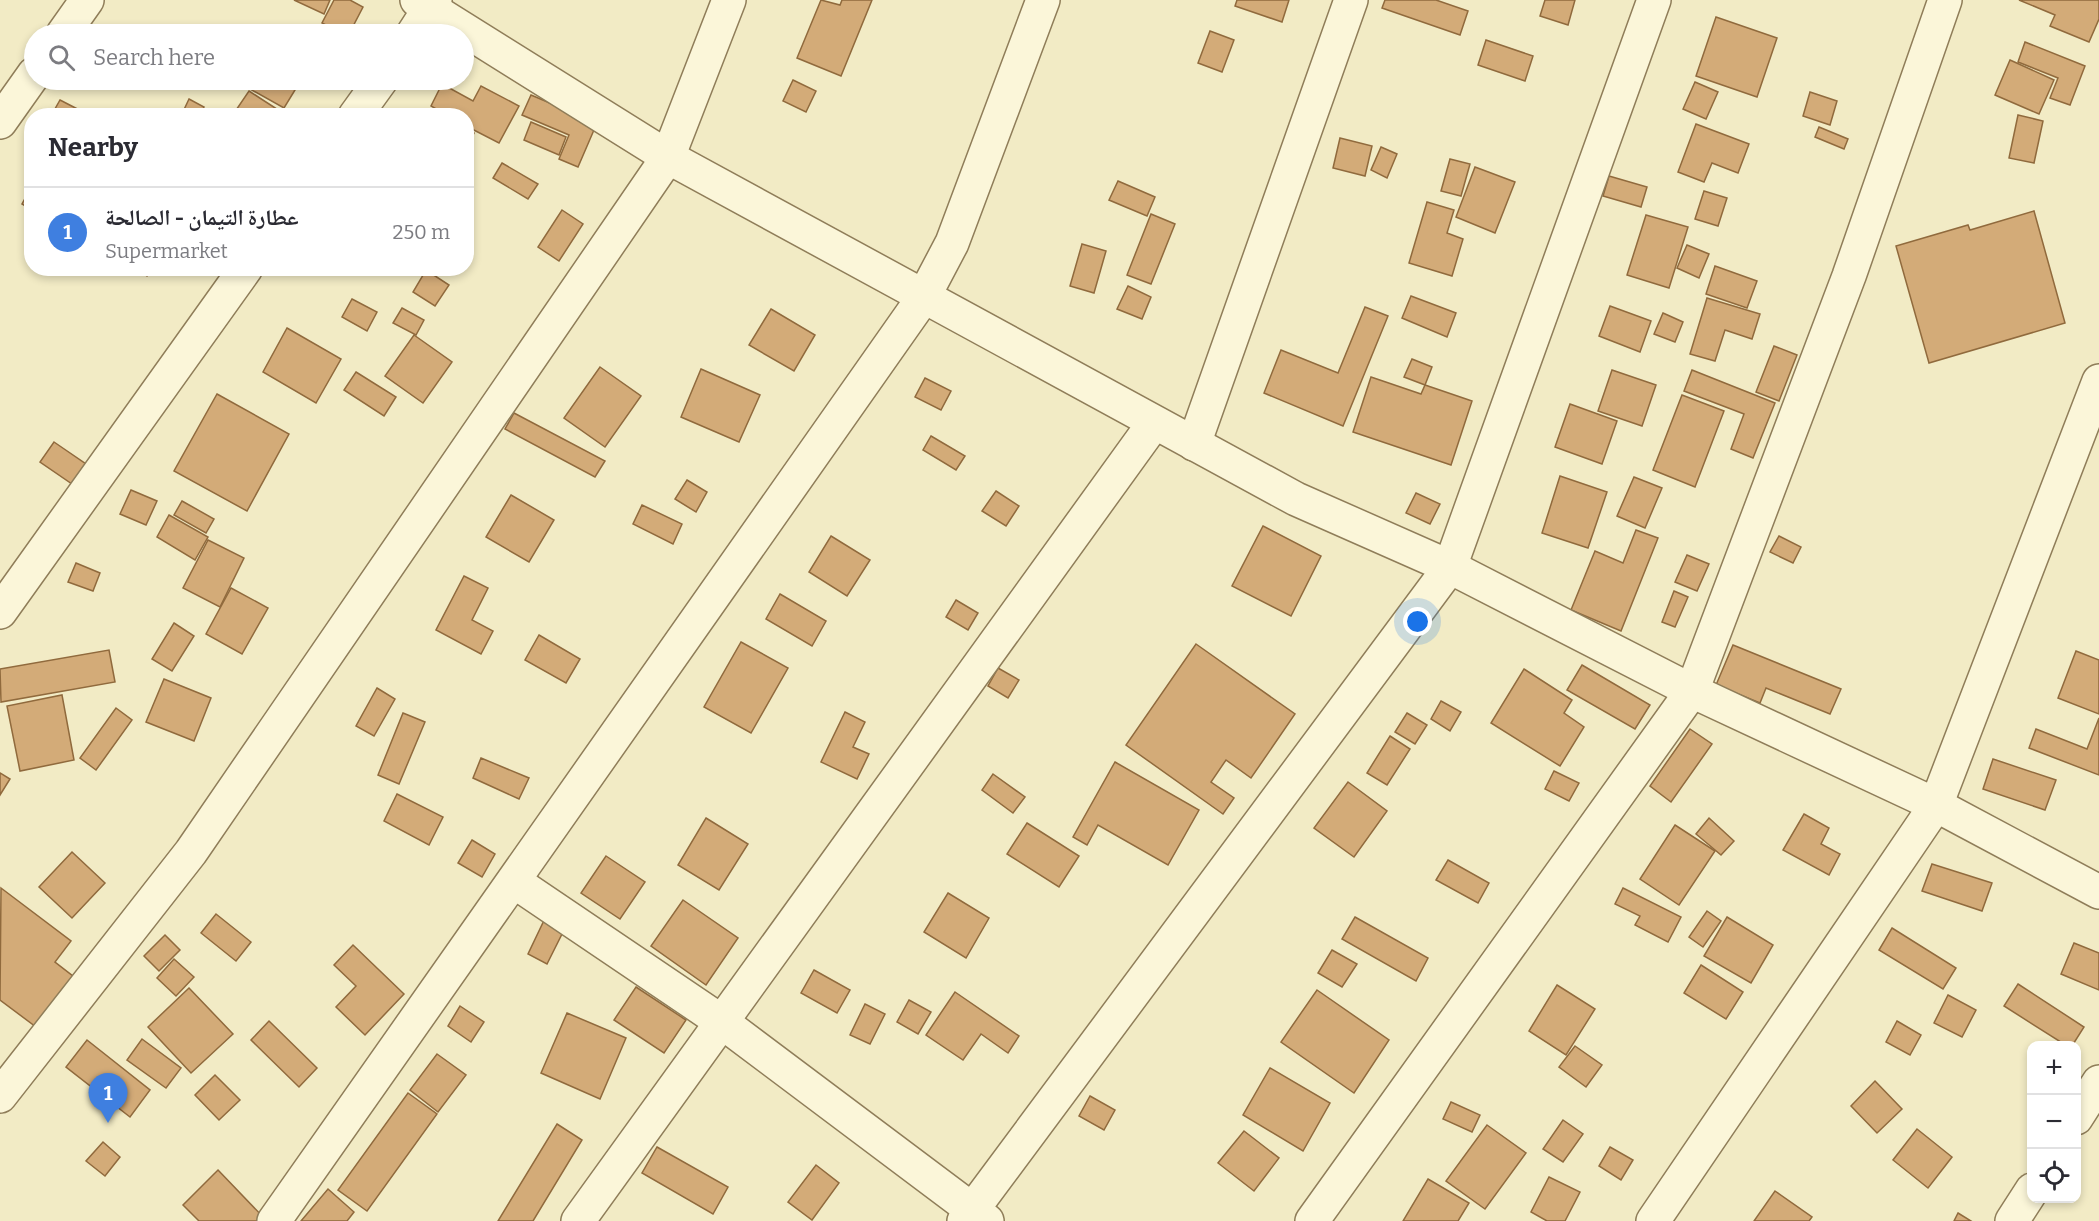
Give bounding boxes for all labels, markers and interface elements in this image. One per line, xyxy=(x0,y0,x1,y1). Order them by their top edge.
search box xyxy=(24,24,474,90)
icon: search xyxy=(45,41,78,74)
text: Search here xyxy=(93,44,215,71)
text: Nearby xyxy=(48,132,138,163)
text: عطارة التيمان - الصالحة xyxy=(105,204,299,231)
text: 1 xyxy=(63,220,72,244)
text: 250 m xyxy=(393,220,450,244)
text: Supermarket xyxy=(105,239,228,263)
your location xyxy=(1403,607,1432,636)
map controls xyxy=(2027,1041,2081,1203)
button: + xyxy=(2027,1041,2081,1095)
pin: 1 xyxy=(88,1074,128,1123)
button: − xyxy=(2027,1095,2081,1149)
button: locate xyxy=(2027,1149,2081,1203)

